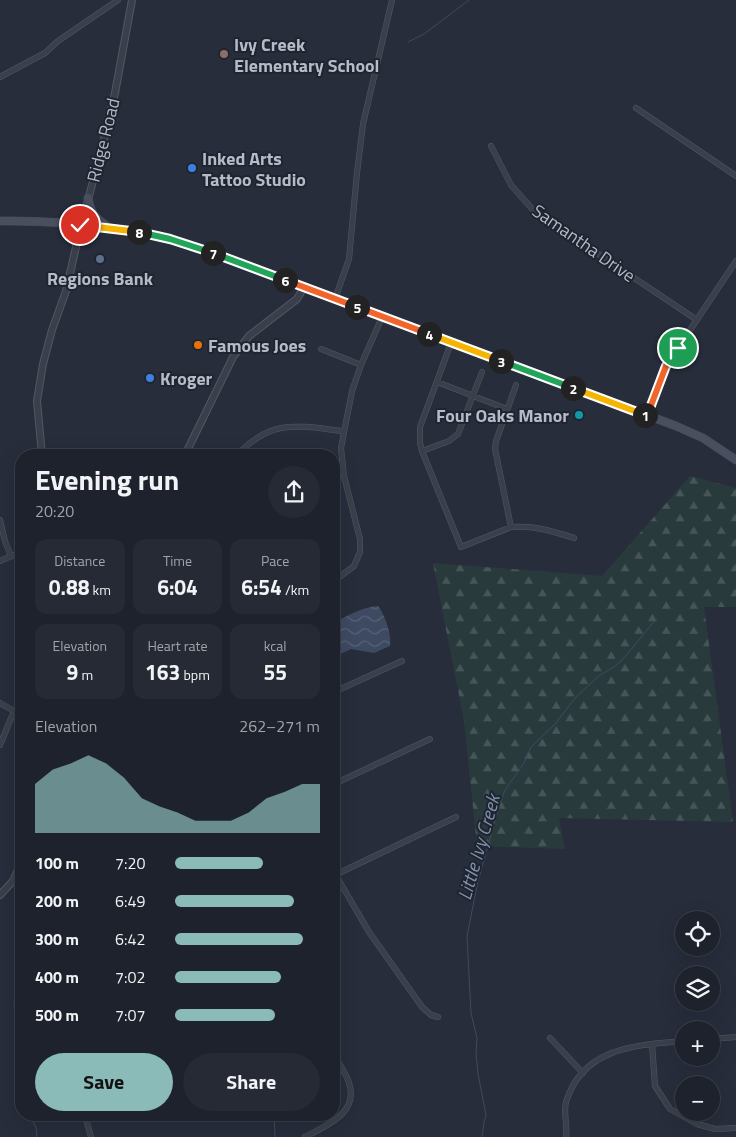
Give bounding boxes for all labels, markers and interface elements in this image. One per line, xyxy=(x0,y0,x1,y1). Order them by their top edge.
place label: Ivy Creek Elementary School xyxy=(234,31,379,79)
marker: Ivy Creek Elementary School xyxy=(218,48,230,60)
street label: Ridge Road xyxy=(80,95,126,185)
place label: Inked Arts Tattoo Studio xyxy=(202,145,306,193)
marker: Inked Arts Tattoo Studio xyxy=(186,162,198,174)
street label: Samantha Drive xyxy=(527,197,641,289)
pin xyxy=(59,204,101,246)
icon: check xyxy=(66,211,94,239)
pin: 8 xyxy=(126,220,152,244)
text: 8 xyxy=(136,222,143,243)
pin: 7 xyxy=(200,240,226,266)
text: 7 xyxy=(210,243,217,264)
marker: Regions Bank xyxy=(94,253,106,265)
place label: Regions Bank xyxy=(47,265,154,292)
pin: 6 xyxy=(272,268,298,292)
text: 6 xyxy=(282,270,289,291)
pin: 5 xyxy=(344,294,370,320)
text: 5 xyxy=(354,297,361,318)
pin: 4 xyxy=(416,322,442,346)
text: 4 xyxy=(426,324,433,345)
pin xyxy=(657,327,699,369)
place label: Famous Joes xyxy=(208,332,306,359)
icon: arrive xyxy=(664,334,692,362)
marker: Famous Joes xyxy=(192,339,204,351)
pin: 3 xyxy=(488,348,514,374)
text: 3 xyxy=(498,351,505,372)
place label: Kroger xyxy=(160,365,213,392)
marker: Kroger xyxy=(144,372,156,384)
pin: 2 xyxy=(560,376,586,400)
text: 2 xyxy=(570,378,577,399)
place label: Four Oaks Manor xyxy=(436,402,569,429)
pin: 1 xyxy=(632,402,658,428)
text: 1 xyxy=(642,405,649,426)
marker: Four Oaks Manor xyxy=(573,409,585,421)
text: Evening run xyxy=(35,458,179,501)
button: share xyxy=(268,466,320,518)
text: 20:20 xyxy=(35,499,74,523)
text: Distance xyxy=(54,550,105,571)
text: Time xyxy=(163,550,192,571)
text: Pace xyxy=(261,550,289,571)
text: 0.88 xyxy=(49,571,89,603)
text: 6:04 xyxy=(157,571,198,603)
text: 6:54 xyxy=(241,571,282,603)
text: km xyxy=(89,579,111,600)
text: /km xyxy=(282,579,309,600)
text: Elevation xyxy=(53,635,107,656)
text: Heart rate xyxy=(147,635,208,656)
text: kcal xyxy=(264,635,287,656)
text: 9 xyxy=(67,656,78,688)
text: 163 xyxy=(145,656,180,688)
text: 55 xyxy=(263,656,287,688)
text: m xyxy=(78,664,93,685)
text: bpm xyxy=(180,664,210,685)
text: Elevation xyxy=(35,714,97,738)
text: 262–271 m xyxy=(239,714,320,738)
water label: Little Ivy Creek xyxy=(449,788,508,903)
text: 100 m xyxy=(35,851,79,875)
text: 7:20 xyxy=(115,851,145,875)
text: 200 m xyxy=(35,889,79,913)
text: 6:49 xyxy=(115,889,145,913)
map controls xyxy=(675,911,720,1121)
button: locate xyxy=(675,911,720,956)
text: 300 m xyxy=(35,927,79,951)
text: 6:42 xyxy=(115,927,145,951)
text: 400 m xyxy=(35,965,79,989)
text: 7:02 xyxy=(115,965,145,989)
button: layers xyxy=(675,966,720,1011)
text: 500 m xyxy=(35,1003,79,1027)
text: 7:07 xyxy=(115,1003,145,1027)
button: + xyxy=(675,1021,720,1066)
button: Save xyxy=(35,1053,173,1111)
button: Share xyxy=(183,1053,320,1111)
button: − xyxy=(675,1076,720,1121)

